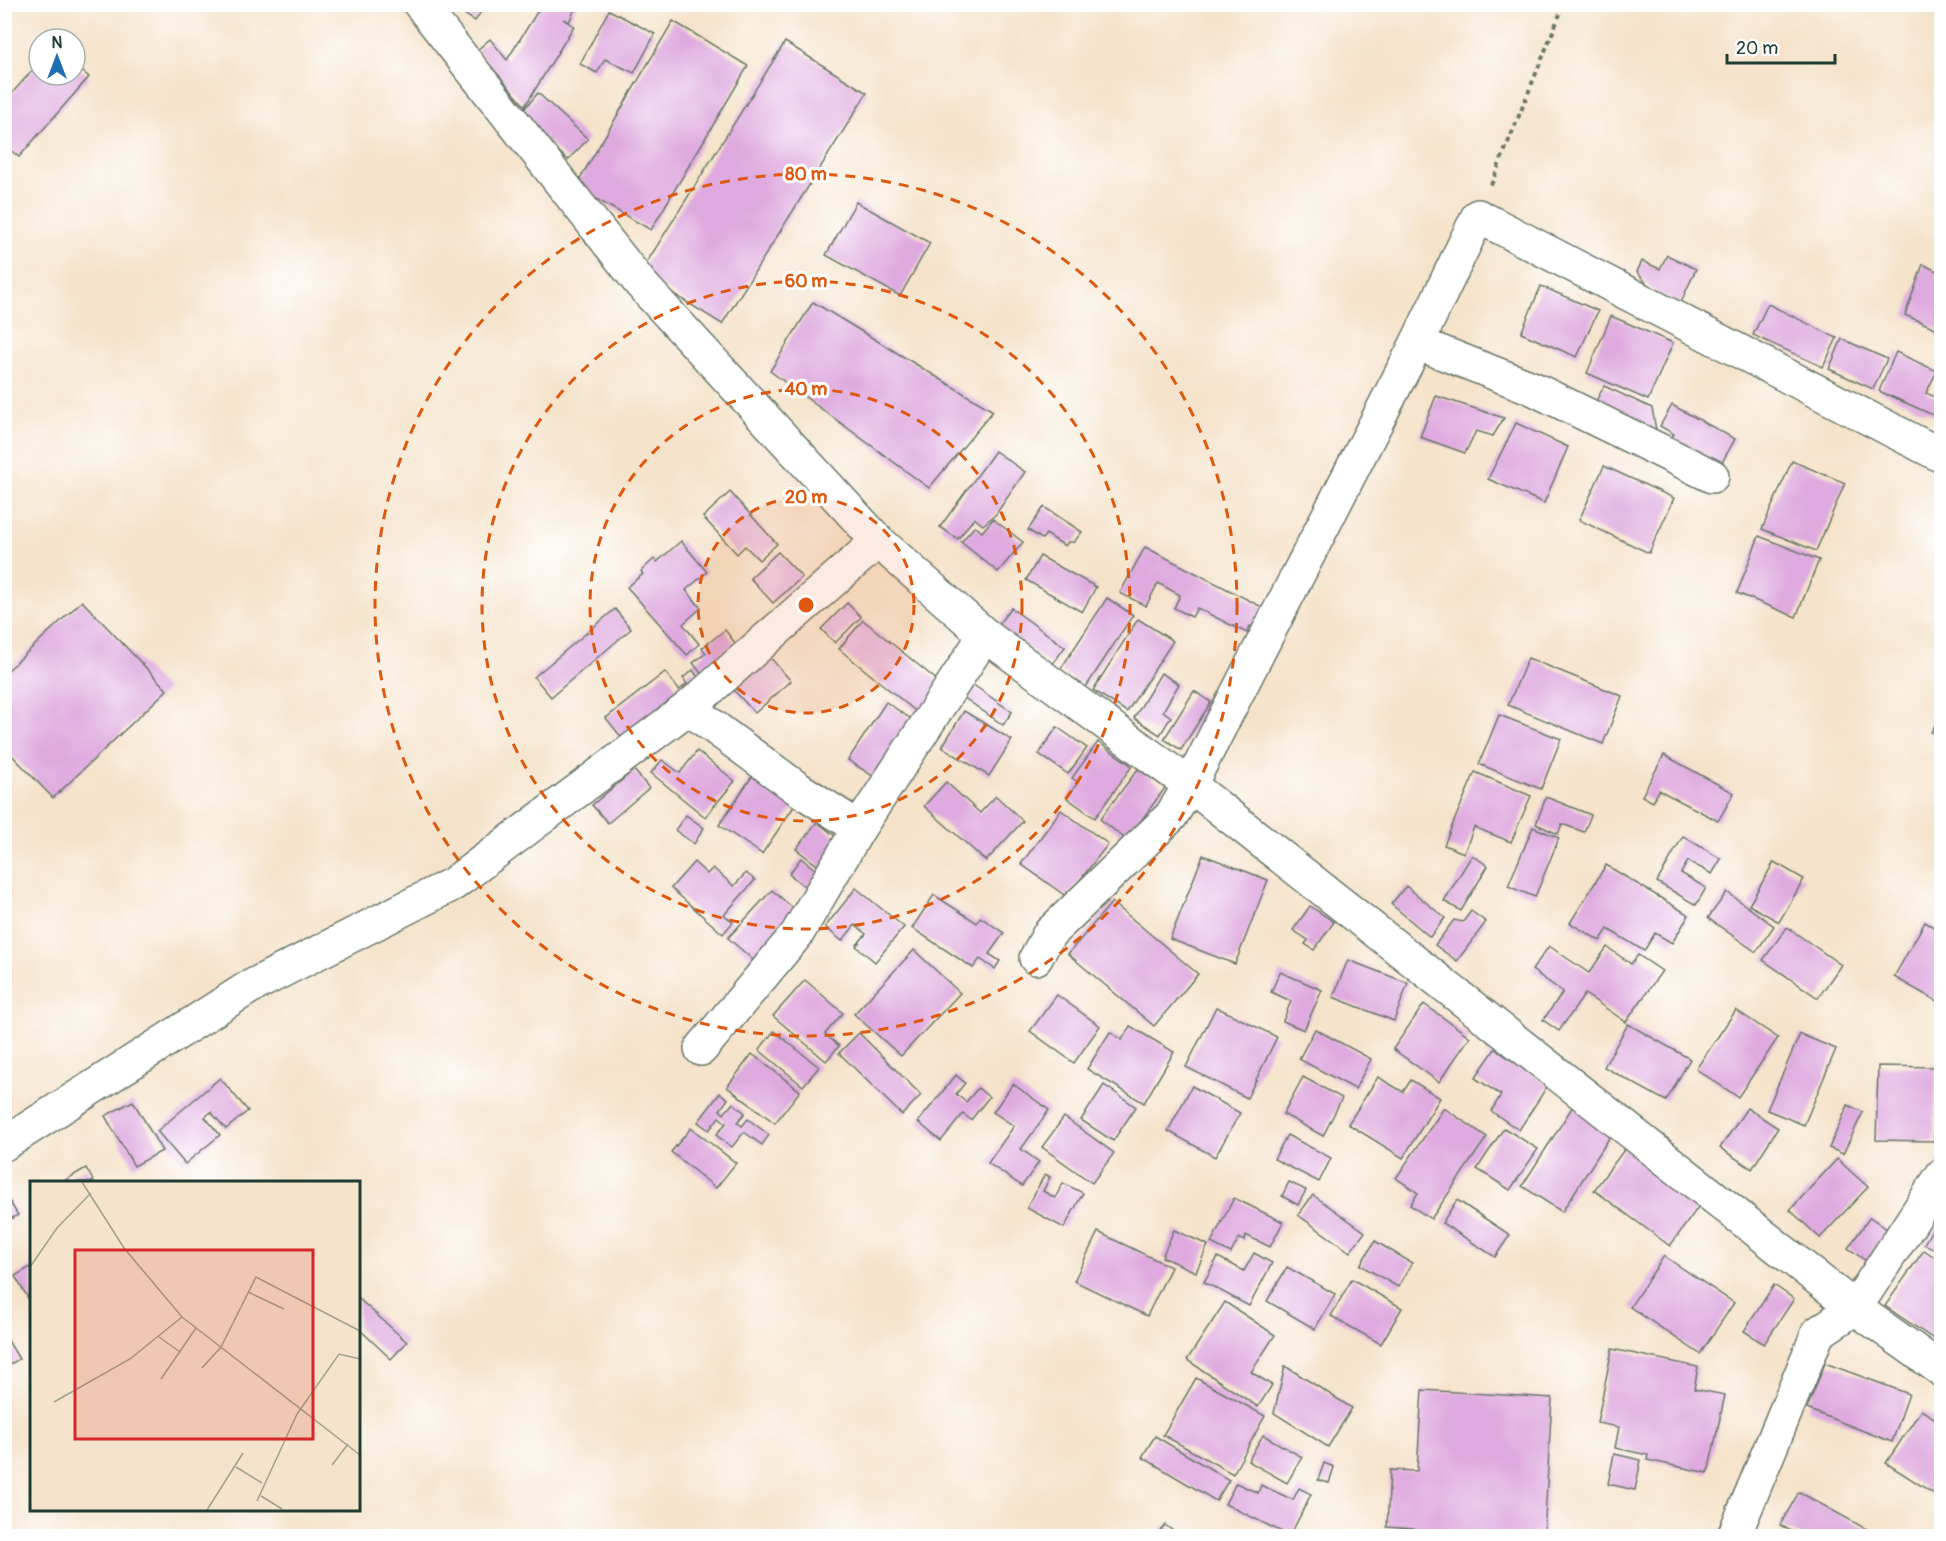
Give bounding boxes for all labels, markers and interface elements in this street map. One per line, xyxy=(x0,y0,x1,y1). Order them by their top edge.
north arrow xyxy=(27,27,87,87)
scale bar xyxy=(1727,27,1835,65)
text: N xyxy=(52,33,63,53)
text: 20 m xyxy=(1736,37,1778,60)
text: 80 m xyxy=(785,163,827,186)
text: 60 m xyxy=(785,270,827,293)
text: 40 m xyxy=(785,378,827,401)
text: 20 m xyxy=(785,486,827,509)
centre of rings xyxy=(796,595,816,615)
inset map xyxy=(30,1181,360,1511)

